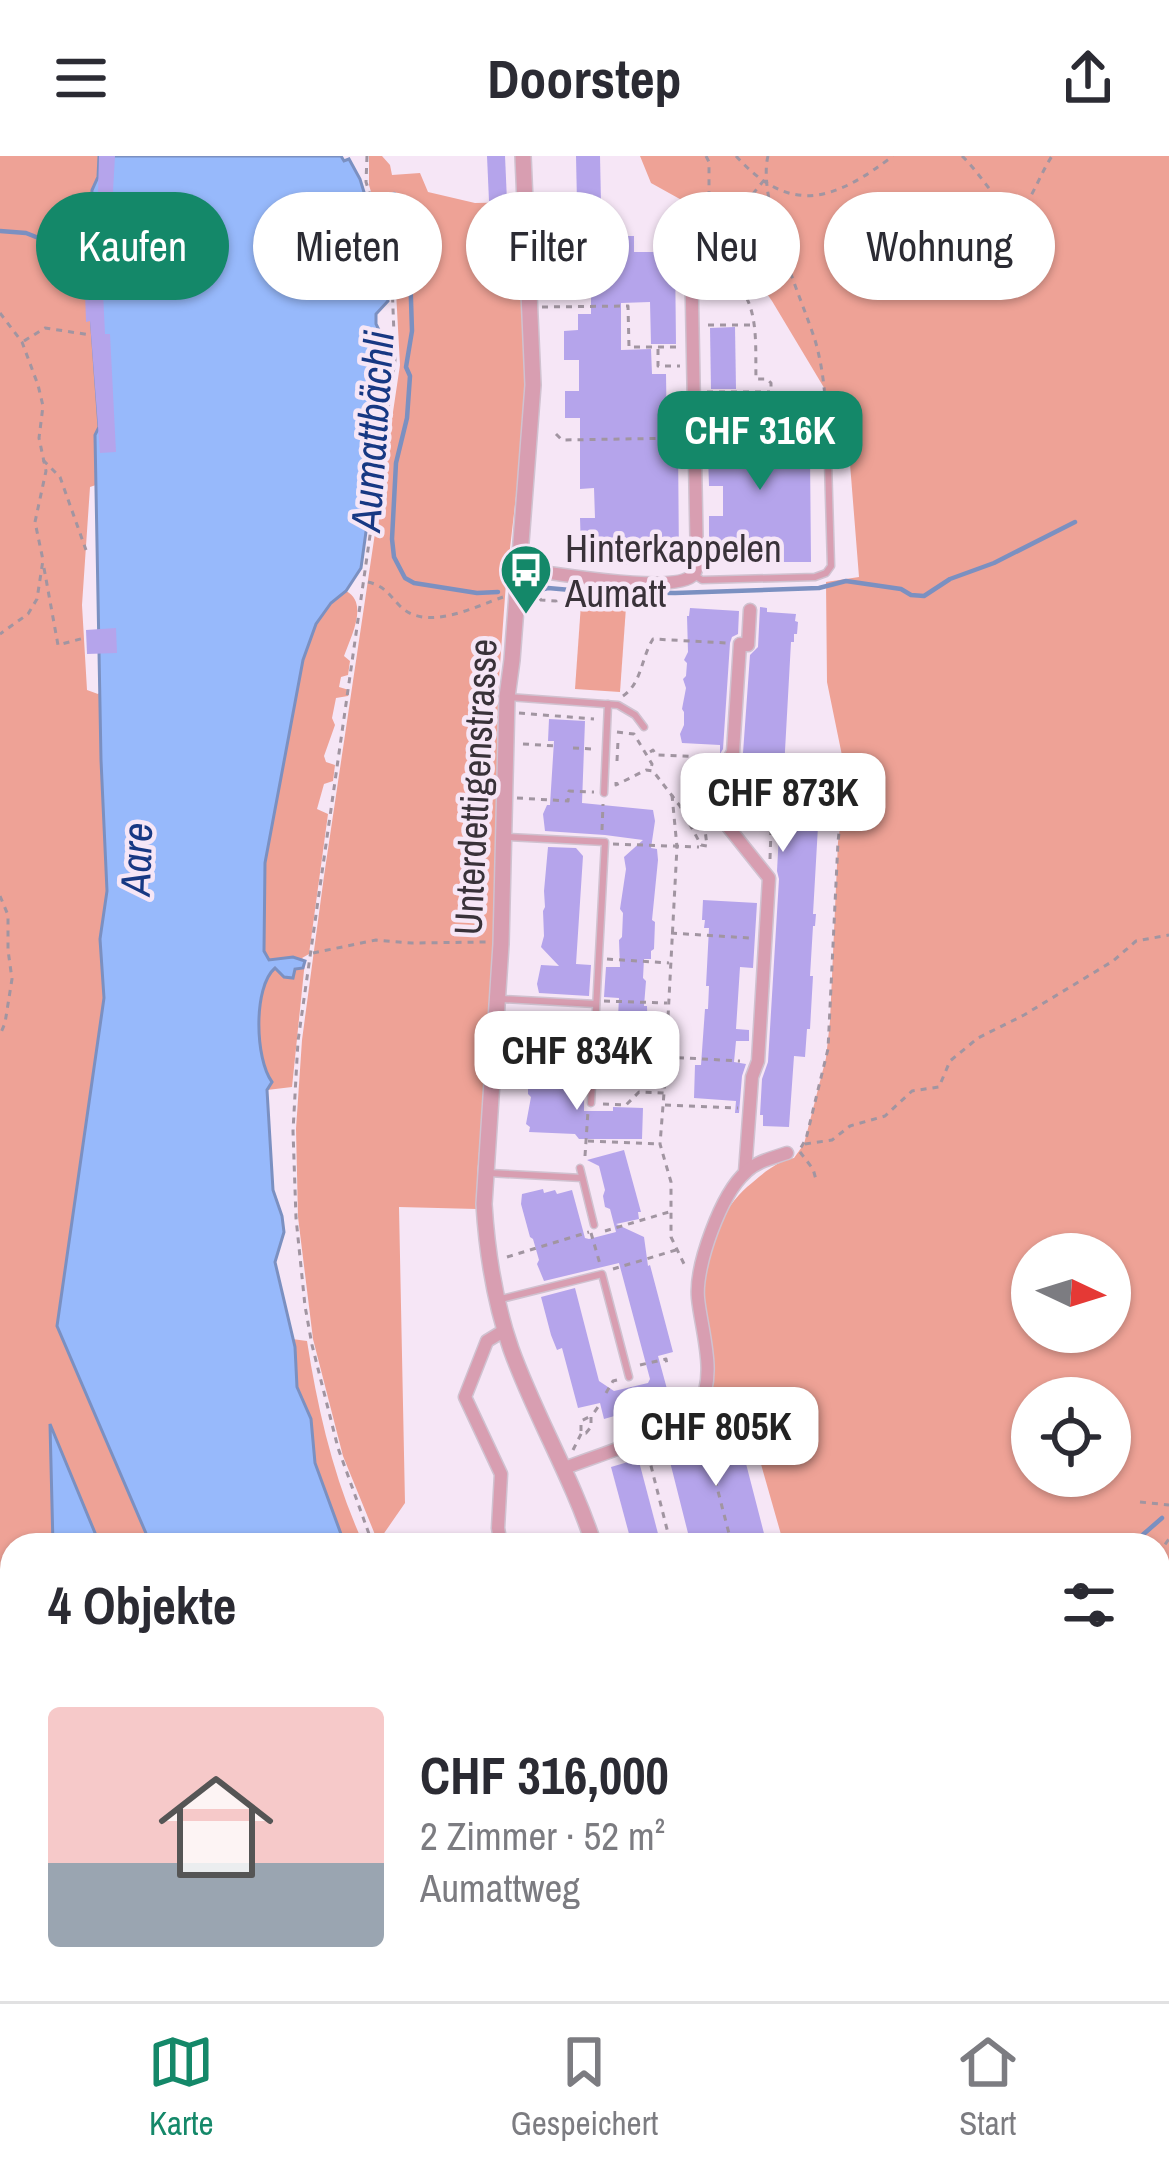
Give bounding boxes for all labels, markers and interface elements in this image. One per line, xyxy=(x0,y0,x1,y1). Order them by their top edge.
text: Doorstep xyxy=(487,42,682,115)
icon: menu xyxy=(48,45,114,111)
icon: share xyxy=(1055,45,1121,111)
chip: Kaufen xyxy=(36,192,229,300)
chip: Mieten xyxy=(253,192,442,300)
chip: Filter xyxy=(466,192,629,300)
chip: Neu xyxy=(653,192,800,300)
chip: Wohnung xyxy=(824,192,1055,300)
water label: Aumattbächli xyxy=(337,328,407,535)
pin: CHF 316K xyxy=(636,391,884,493)
text: CHF 316K xyxy=(684,404,836,456)
place label: Hinterkappelen Aumatt xyxy=(564,522,782,619)
bus stop icon: Hinterkappelen Aumatt xyxy=(498,542,554,616)
street label: Unterdettigenstrasse xyxy=(441,637,509,937)
pin: CHF 873K xyxy=(659,753,907,855)
text: CHF 873K xyxy=(707,766,859,818)
water label: Aare xyxy=(107,822,165,898)
pin: CHF 834K xyxy=(453,1011,701,1113)
text: CHF 834K xyxy=(501,1024,653,1076)
north arrow xyxy=(1011,1233,1131,1353)
map controls xyxy=(1011,1233,1131,1497)
button: locate xyxy=(1011,1377,1131,1497)
pin: CHF 805K xyxy=(592,1387,840,1489)
text: CHF 805K xyxy=(640,1400,792,1452)
text: 4 Objekte xyxy=(48,1571,236,1640)
icon: filters xyxy=(1056,1572,1122,1638)
text: CHF 316,000 xyxy=(420,1741,669,1810)
icon: home xyxy=(144,1755,288,1899)
text: 2 Zimmer · 52 m² xyxy=(420,1810,665,1862)
text: Aumattweg xyxy=(420,1862,580,1914)
tab: Karte xyxy=(148,2029,214,2145)
tab: Gespeichert xyxy=(511,2029,658,2145)
tab: Start xyxy=(955,2029,1021,2145)

